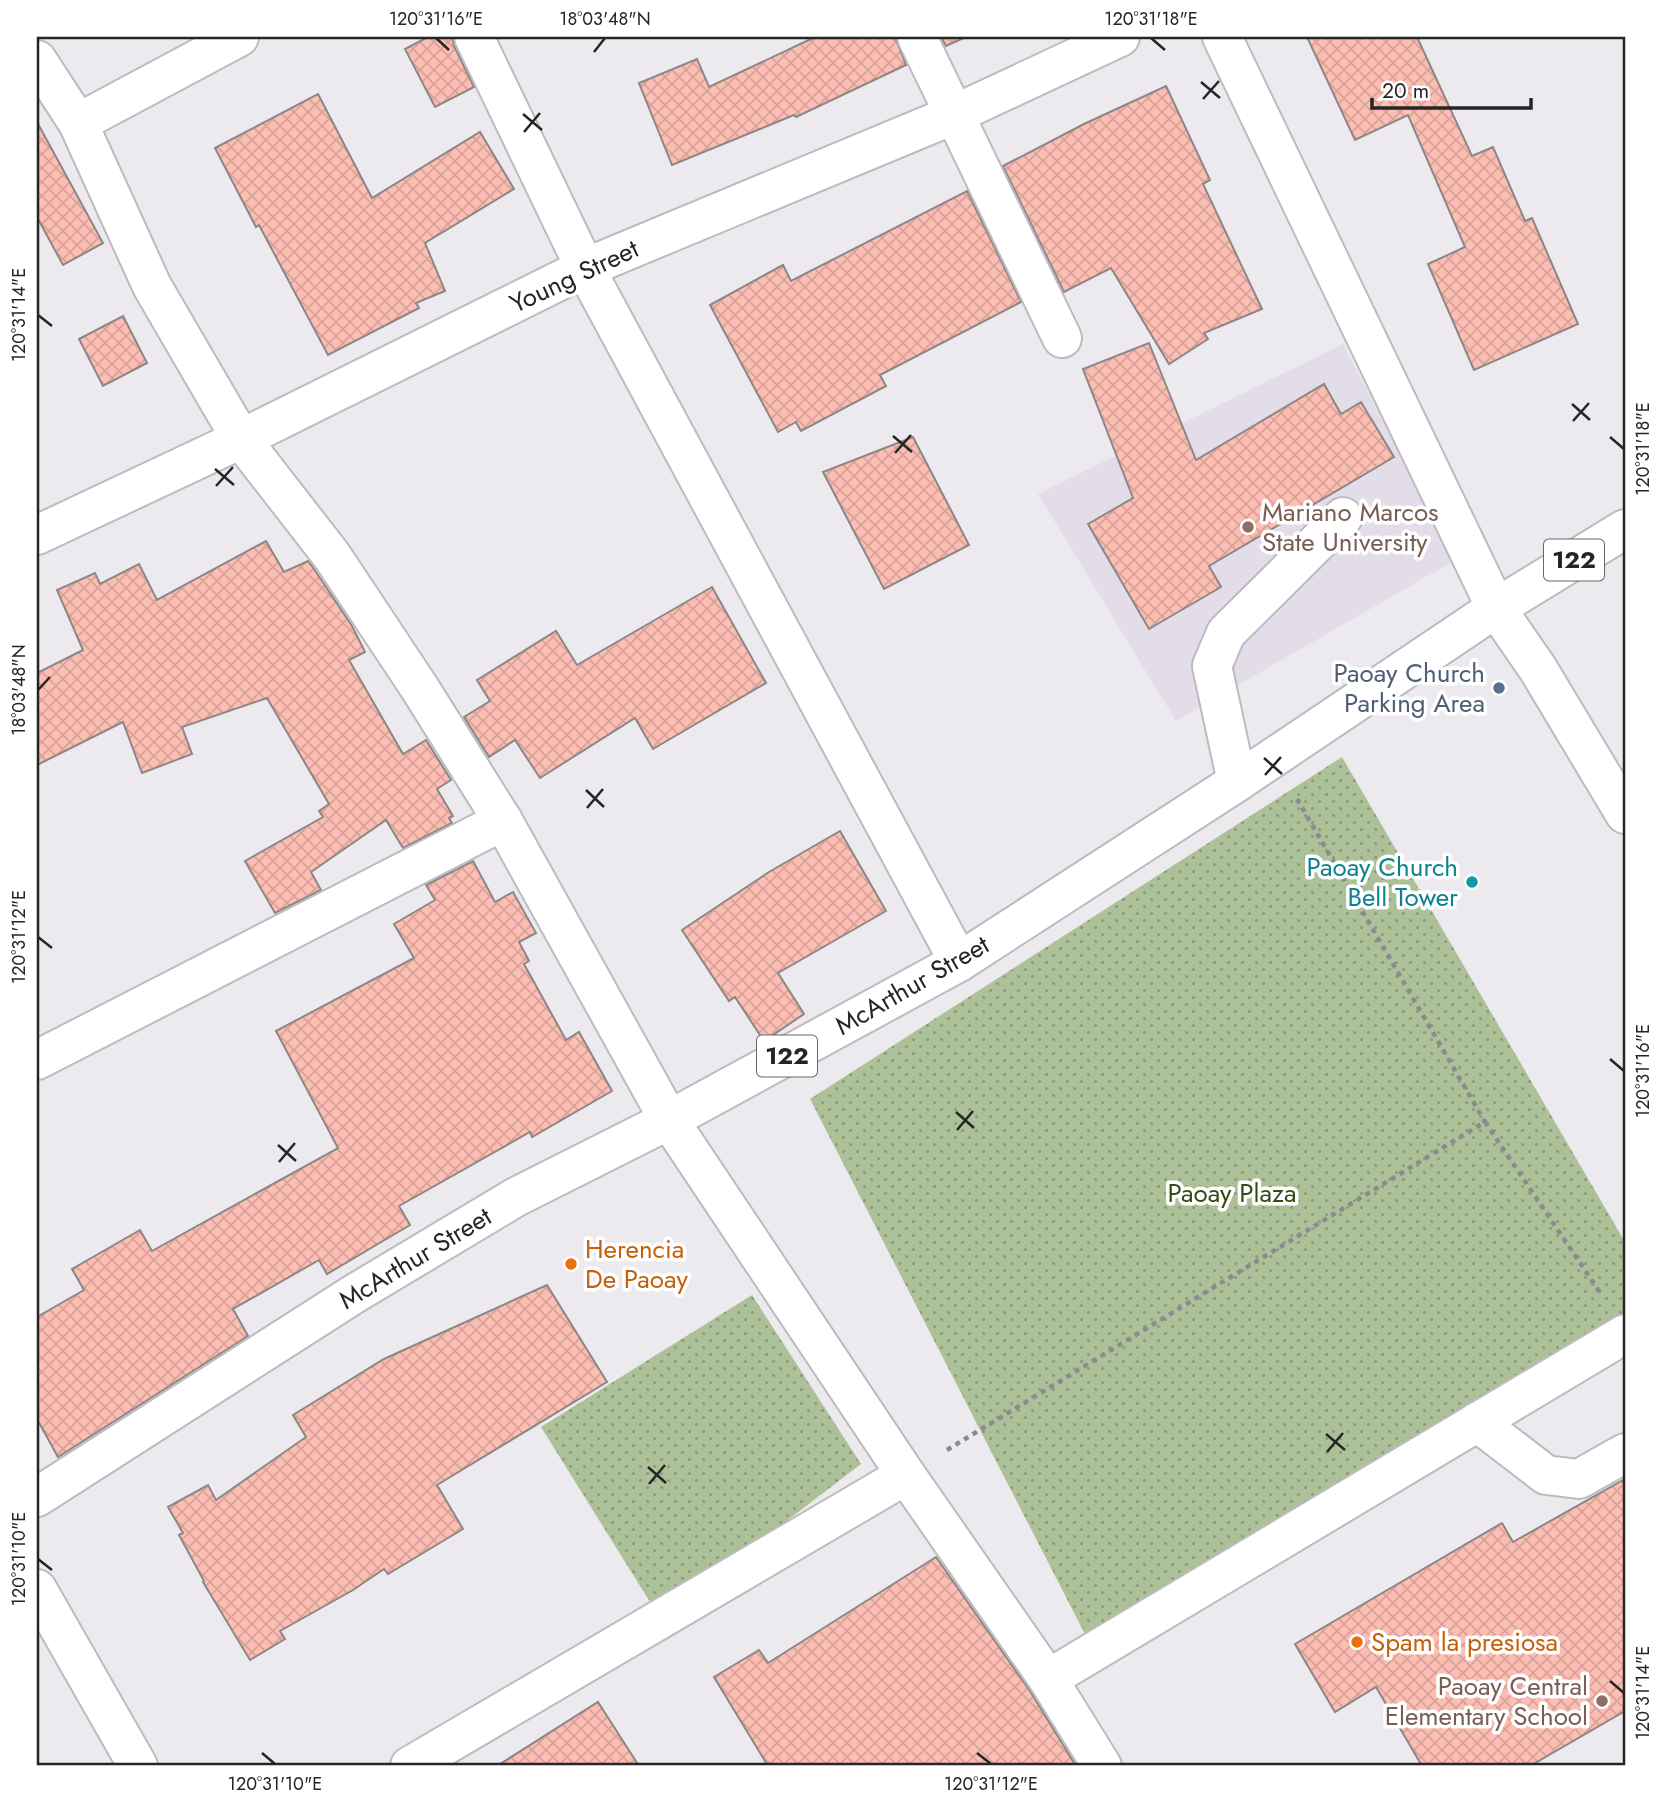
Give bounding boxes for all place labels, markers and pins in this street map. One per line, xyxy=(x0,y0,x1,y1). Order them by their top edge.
place label: Mariano Marcos State University xyxy=(1262,493,1439,561)
marker: Mariano Marcos State University xyxy=(1240,519,1256,535)
place label: Paoay Church Parking Area xyxy=(1333,654,1485,722)
marker: Paoay Church Parking Area xyxy=(1491,680,1507,696)
place label: Paoay Church Bell Tower xyxy=(1306,848,1458,916)
marker: Paoay Church Bell Tower xyxy=(1464,874,1480,890)
place label: Herencia De Paoay xyxy=(585,1230,688,1298)
marker: Herencia De Paoay xyxy=(563,1256,579,1272)
place label: Spam la presiosa xyxy=(1371,1623,1558,1661)
marker: Spam la presiosa xyxy=(1349,1634,1365,1650)
place label: Paoay Central Elementary School xyxy=(1385,1667,1588,1735)
marker: Paoay Central Elementary School xyxy=(1594,1693,1610,1709)

